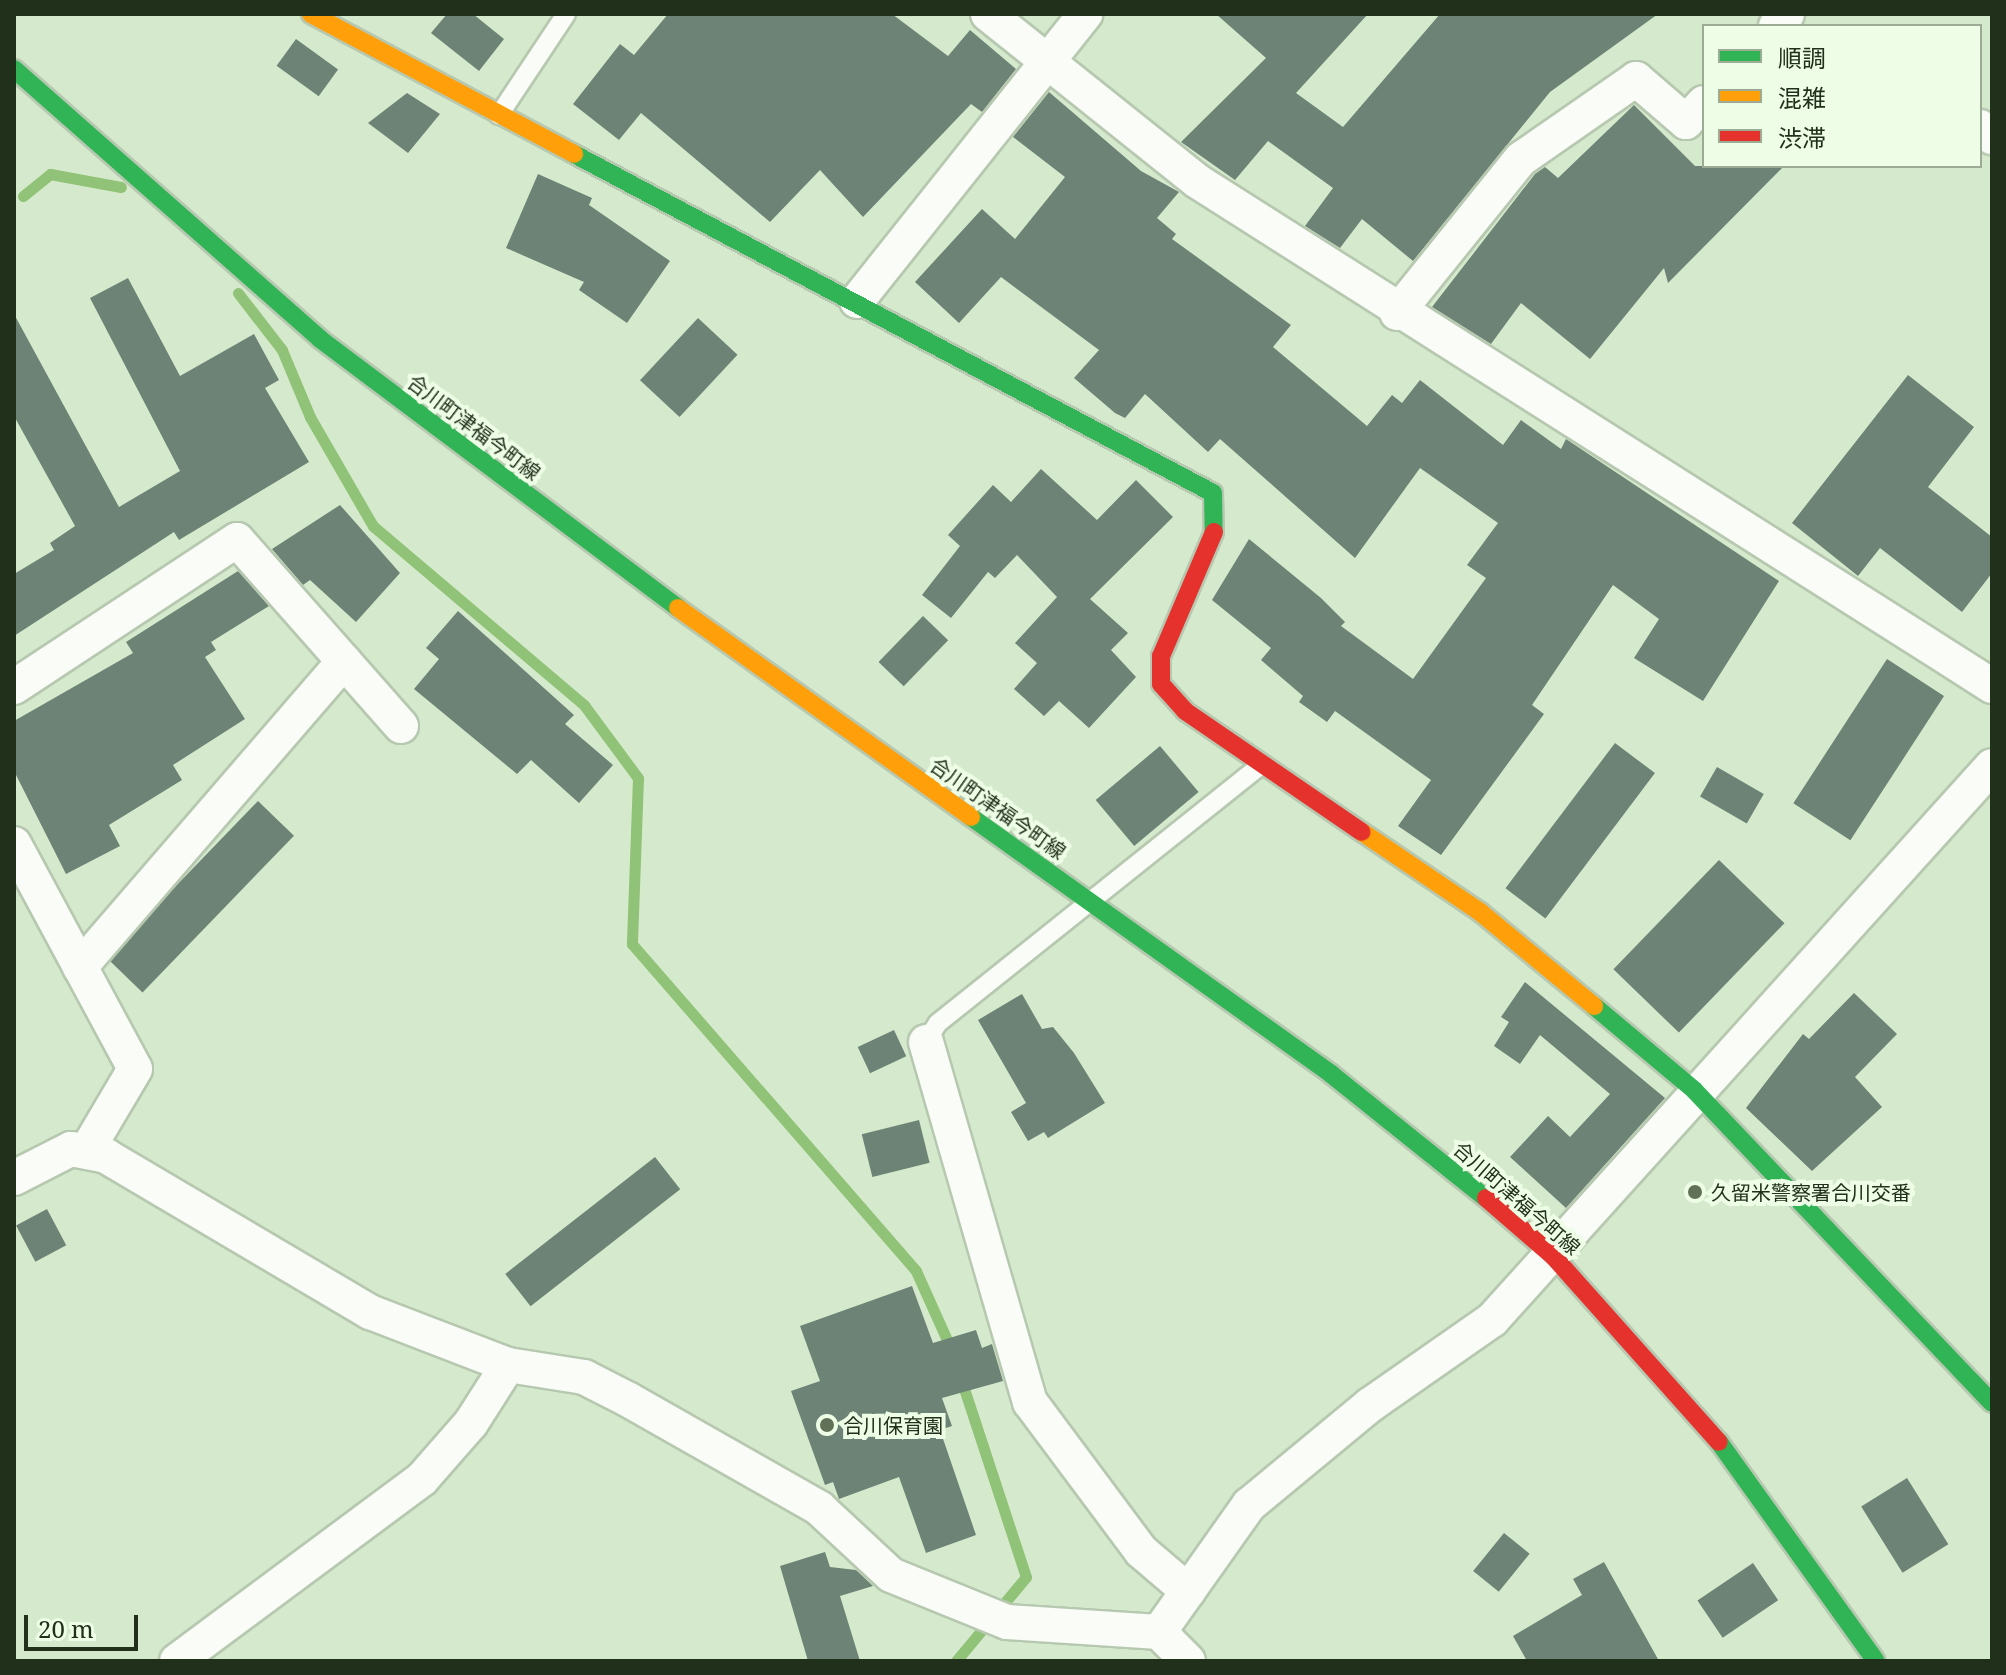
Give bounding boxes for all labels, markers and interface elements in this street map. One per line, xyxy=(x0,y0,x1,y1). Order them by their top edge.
legend xyxy=(1702,24,1982,168)
text: 順調 xyxy=(1778,41,1826,74)
text: 混雑 xyxy=(1778,81,1826,114)
text: 渋滞 xyxy=(1778,121,1826,154)
street label: 合川町津福今町線 xyxy=(403,369,545,485)
street label: 合川町津福今町線 xyxy=(926,752,1070,864)
street label: 合川町津福今町線 xyxy=(1449,1136,1585,1260)
place label: 久留米警察署合川交番 xyxy=(1711,1180,1911,1204)
marker: 久留米警察署合川交番 xyxy=(1686,1183,1704,1201)
place label: 合川保育園 xyxy=(843,1413,943,1437)
marker: 合川保育園 xyxy=(818,1416,836,1434)
scale bar xyxy=(28,1599,142,1649)
text: 20 m xyxy=(38,1612,94,1645)

